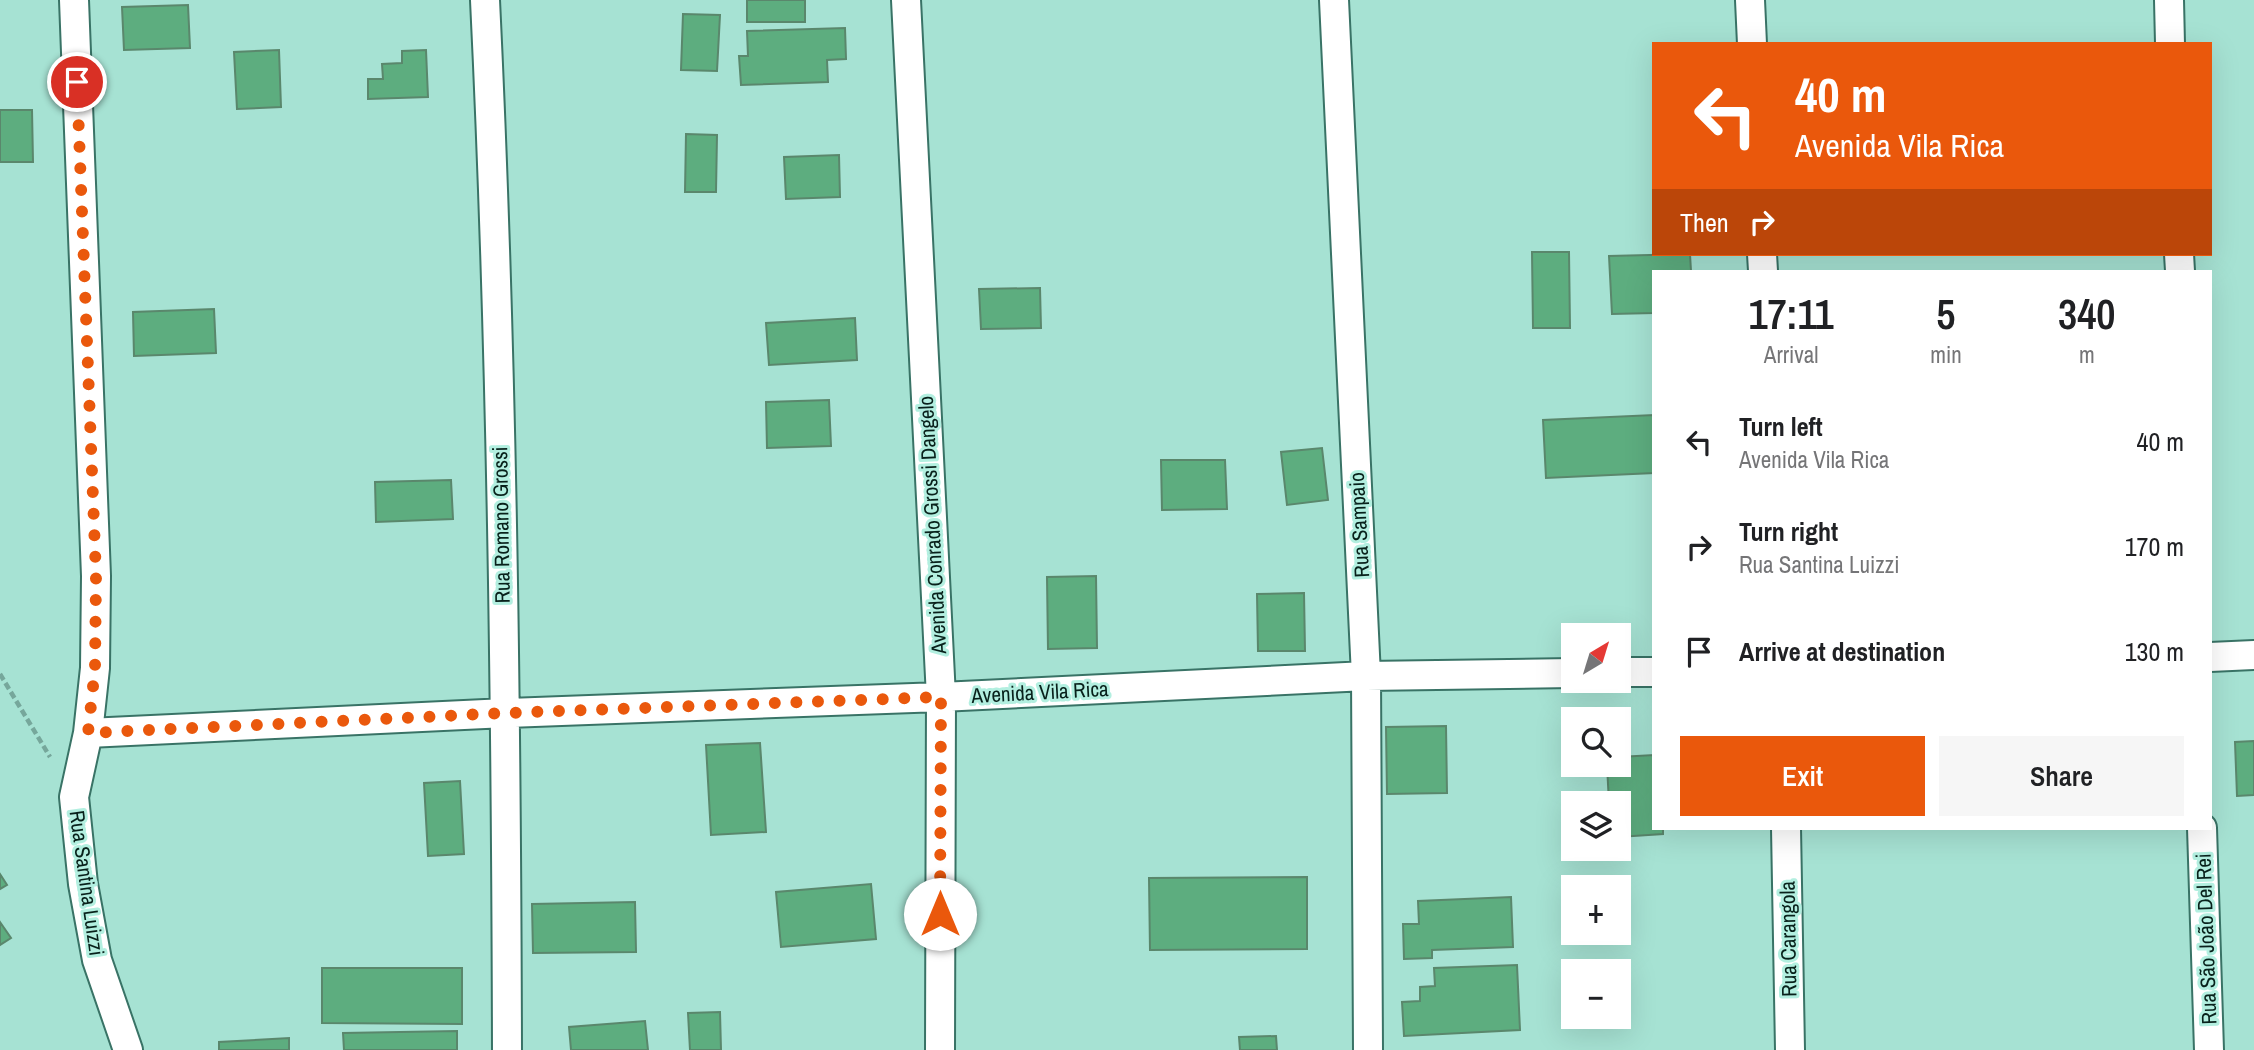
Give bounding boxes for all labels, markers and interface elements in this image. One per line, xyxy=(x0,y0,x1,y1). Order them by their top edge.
pin xyxy=(47,52,107,112)
text: 40 m xyxy=(1795,61,1887,127)
icon: arrive xyxy=(58,63,96,101)
icon: left xyxy=(1680,70,1771,161)
text: Avenida Vila Rica xyxy=(1795,124,2004,167)
icon: right xyxy=(1743,203,1781,241)
text: Then xyxy=(1680,205,1729,240)
text: 17:11 xyxy=(1748,286,1834,342)
text: 5 xyxy=(1936,286,1955,342)
text: 340 xyxy=(2058,286,2116,342)
text: Arrival xyxy=(1764,339,1818,370)
text: min xyxy=(1930,339,1962,370)
text: m xyxy=(2079,339,2095,370)
street label: Avenida Conrado Grossi Dangelo xyxy=(911,395,953,656)
text: Turn left xyxy=(1739,409,1823,444)
icon: left xyxy=(1680,423,1718,461)
text: 40 m xyxy=(2137,424,2184,459)
text: Avenida Vila Rica xyxy=(1739,444,1889,475)
street label: Rua Romano Grossi xyxy=(485,446,517,604)
street label: Rua Sampaio xyxy=(1342,472,1376,578)
text: Turn right xyxy=(1739,514,1838,549)
icon: right xyxy=(1680,528,1718,566)
text: 170 m xyxy=(2125,529,2184,564)
text: Rua Santina Luizzi xyxy=(1739,549,1899,580)
north arrow xyxy=(1561,623,1631,693)
map controls xyxy=(1561,623,1631,1029)
icon: arrive xyxy=(1680,633,1718,671)
text: Arrive at destination xyxy=(1739,634,1945,669)
text: 130 m xyxy=(2125,634,2184,669)
street label: Avenida Vila Rica xyxy=(970,674,1110,710)
button: search xyxy=(1561,707,1631,777)
button: Exit xyxy=(1680,736,1925,816)
button: Share xyxy=(1939,736,2184,816)
button: layers xyxy=(1561,791,1631,861)
street label: Rua Santina Luizzi xyxy=(62,808,112,958)
street label: Rua São João Del Rei xyxy=(2189,853,2223,1025)
button: + xyxy=(1561,875,1631,945)
position arrow xyxy=(903,877,977,951)
street label: Rua Carangola xyxy=(1772,880,1804,997)
button: − xyxy=(1561,959,1631,1029)

